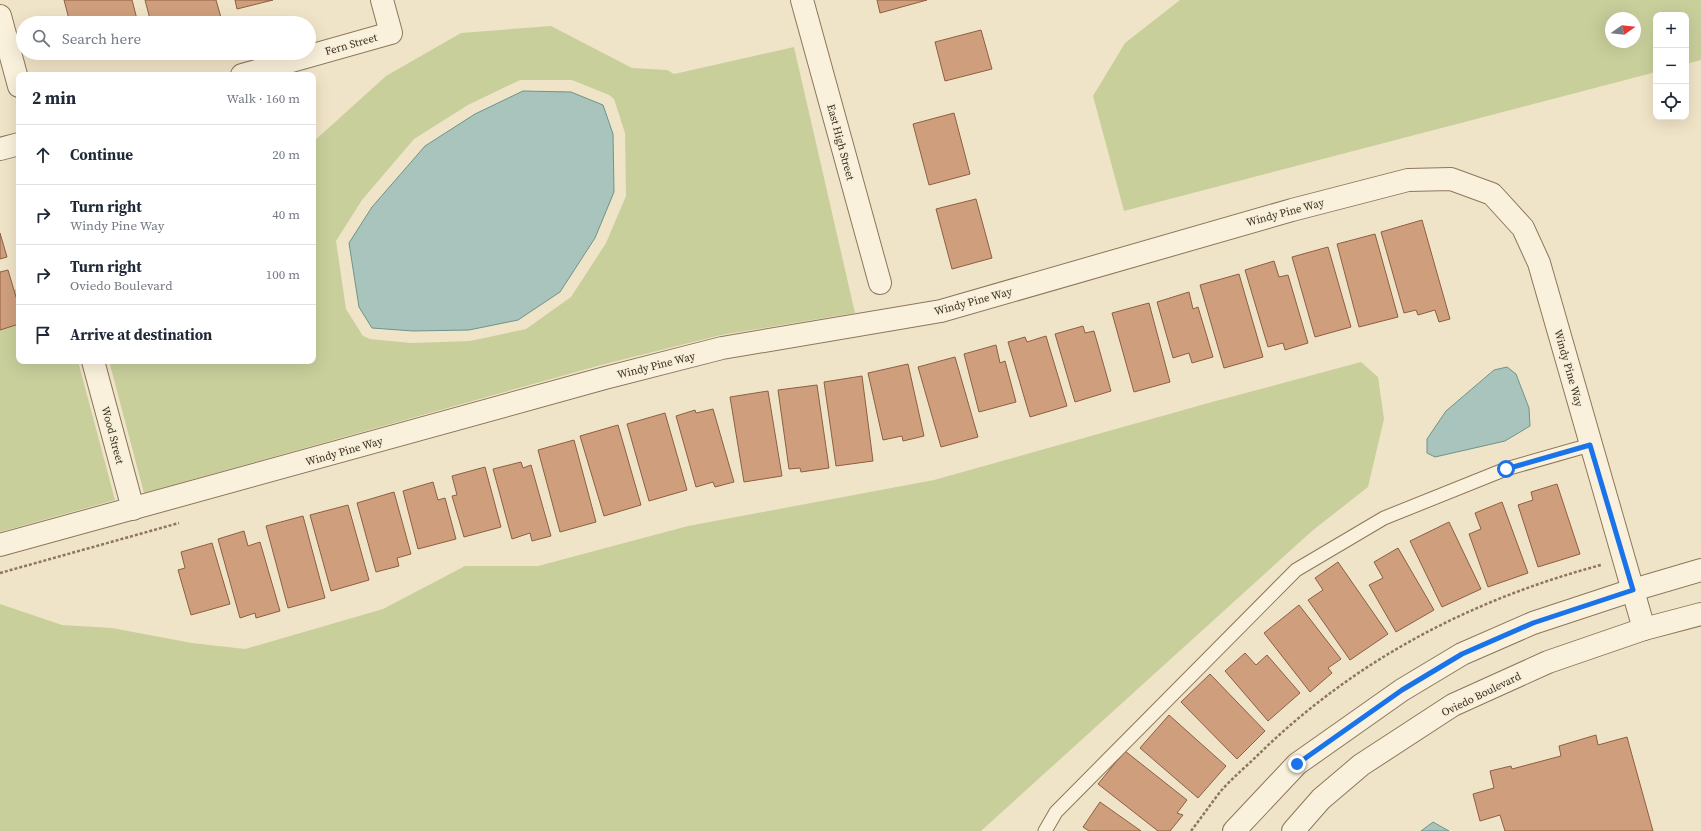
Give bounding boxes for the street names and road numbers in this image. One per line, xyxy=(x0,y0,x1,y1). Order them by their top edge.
street label: Fern Street xyxy=(323,30,379,59)
street label: East High Street xyxy=(823,102,858,182)
street label: Windy Pine Way xyxy=(1245,195,1326,230)
street label: Windy Pine Way xyxy=(933,284,1014,319)
street label: Windy Pine Way xyxy=(1550,328,1587,409)
street label: Windy Pine Way xyxy=(616,348,697,382)
street label: Wood Street xyxy=(98,405,128,466)
street label: Windy Pine Way xyxy=(304,433,385,470)
street label: Oviedo Boulevard xyxy=(1439,668,1524,720)

